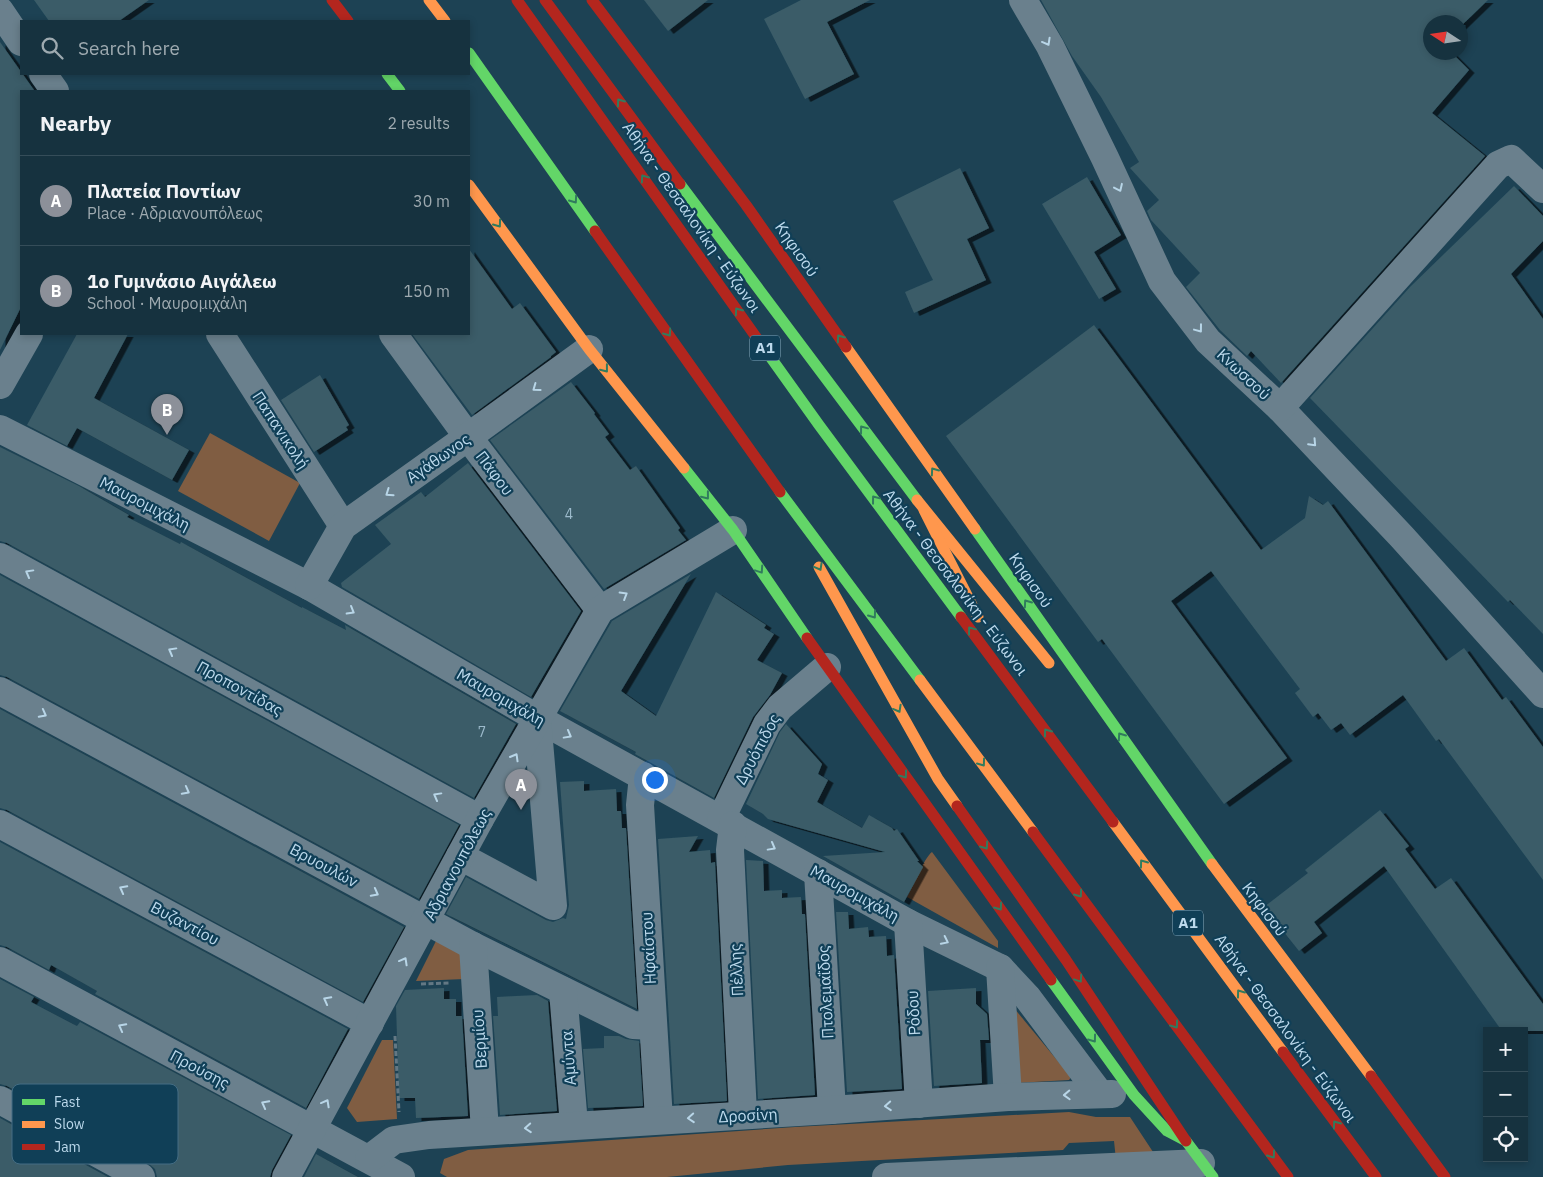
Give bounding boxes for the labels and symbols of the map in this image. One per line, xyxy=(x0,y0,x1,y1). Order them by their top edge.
north arrow xyxy=(1423,15,1468,60)
one-way arrow xyxy=(1041,37,1051,46)
one-way arrow xyxy=(617,98,626,108)
street label: Αθήνα - Θεσσαλονίκη - Εύζωνοι xyxy=(618,118,766,316)
one-way arrow xyxy=(641,174,650,184)
one-way arrow xyxy=(1113,183,1123,192)
one-way arrow xyxy=(568,195,577,204)
one-way arrow xyxy=(492,218,500,227)
street label: Κηφισού xyxy=(771,218,823,280)
one-way arrow xyxy=(735,307,744,317)
one-way arrow xyxy=(1193,323,1201,332)
one-way arrow xyxy=(662,327,671,337)
one-way arrow xyxy=(837,334,846,344)
road number: Α1 xyxy=(750,336,780,360)
street label: Κνωσσού xyxy=(1213,344,1275,404)
one-way arrow xyxy=(599,363,608,372)
one-way arrow xyxy=(532,382,542,391)
street label: Παπανικολή xyxy=(248,387,314,473)
pin: B xyxy=(151,394,183,435)
one-way arrow xyxy=(860,425,869,435)
street label: Αγάθωνος xyxy=(402,429,474,487)
one-way arrow xyxy=(1307,438,1316,447)
street label: Πάφου xyxy=(472,447,518,499)
one-way arrow xyxy=(931,467,940,476)
street label: Μαυρομιχάλη xyxy=(96,472,194,534)
street label: Αθήνα - Θεσσαλονίκη - Εύζωνοι xyxy=(879,485,1033,679)
one-way arrow xyxy=(386,487,395,496)
one-way arrow xyxy=(700,490,708,499)
one-way arrow xyxy=(872,496,880,505)
house number: 4 xyxy=(565,505,573,523)
street label: Κηφισού xyxy=(1005,549,1057,611)
one-way arrow xyxy=(812,562,822,571)
one-way arrow xyxy=(754,564,763,574)
one-way arrow xyxy=(25,569,34,579)
one-way arrow xyxy=(618,592,627,602)
one-way arrow xyxy=(1024,599,1033,609)
one-way arrow xyxy=(345,604,354,614)
one-way arrow xyxy=(867,610,876,619)
one-way arrow xyxy=(968,626,977,636)
one-way arrow xyxy=(168,647,177,657)
street label: Προποντίδας xyxy=(193,656,287,720)
street label: Μαυρομιχάλη xyxy=(453,664,549,730)
one-way arrow xyxy=(892,703,902,712)
one-way arrow xyxy=(38,708,47,718)
street label: Δρυόπιδος xyxy=(730,710,784,788)
house number: 7 xyxy=(478,723,486,741)
one-way arrow xyxy=(1044,728,1053,738)
one-way arrow xyxy=(563,729,572,739)
one-way arrow xyxy=(1118,732,1127,742)
one-way arrow xyxy=(509,753,519,762)
one-way arrow xyxy=(976,757,985,767)
your location xyxy=(642,767,668,793)
pin: A xyxy=(505,769,537,810)
one-way arrow xyxy=(898,769,907,778)
one-way arrow xyxy=(181,785,190,795)
one-way arrow xyxy=(434,792,443,802)
street label: Αδριανουπόλεως xyxy=(419,804,495,923)
street label: Βρυουλών xyxy=(287,839,361,891)
one-way arrow xyxy=(979,840,988,850)
one-way arrow xyxy=(766,841,775,851)
street label: Μαυρομιχάλη xyxy=(807,860,903,926)
one-way arrow xyxy=(1141,860,1149,869)
street label: Κηφισού xyxy=(1238,878,1292,940)
one-way arrow xyxy=(119,885,128,895)
one-way arrow xyxy=(370,887,379,897)
one-way arrow xyxy=(1073,888,1081,897)
street label: Βυζαντίου xyxy=(147,897,223,949)
one-way arrow xyxy=(993,901,1002,911)
road number: Α1 xyxy=(1173,910,1203,936)
street label: Ηφαίστου xyxy=(636,911,660,985)
street label: Αθήνα - Θεσσαλονίκη - Εύζωνοι xyxy=(1211,930,1361,1126)
one-way arrow xyxy=(940,935,949,945)
street label: Πέλλης xyxy=(725,943,747,997)
street label: Πτολεμαΐδος xyxy=(813,945,837,1039)
one-way arrow xyxy=(398,957,408,966)
one-way arrow xyxy=(1072,974,1082,983)
one-way arrow xyxy=(1237,989,1246,999)
street label: Ρόδου xyxy=(902,990,924,1036)
one-way arrow xyxy=(323,996,332,1006)
street label: Βερμίου xyxy=(467,1009,491,1069)
one-way arrow xyxy=(1169,1019,1178,1028)
one-way arrow xyxy=(119,1023,128,1033)
street label: Αμύντα xyxy=(556,1030,580,1086)
one-way arrow xyxy=(1088,1033,1096,1042)
street label: Προύσης xyxy=(167,1045,233,1093)
legend xyxy=(12,1084,178,1164)
one-way arrow xyxy=(1063,1089,1071,1100)
text: Fast xyxy=(54,1093,80,1111)
one-way arrow xyxy=(320,1099,330,1108)
one-way arrow xyxy=(262,1100,271,1110)
one-way arrow xyxy=(883,1100,891,1111)
street label: Δροσίνη xyxy=(718,1103,778,1127)
one-way arrow xyxy=(686,1112,694,1123)
text: Slow xyxy=(54,1115,85,1133)
one-way arrow xyxy=(1334,1121,1342,1130)
one-way arrow xyxy=(524,1123,532,1134)
text: Jam xyxy=(54,1138,81,1156)
one-way arrow xyxy=(1266,1149,1275,1159)

